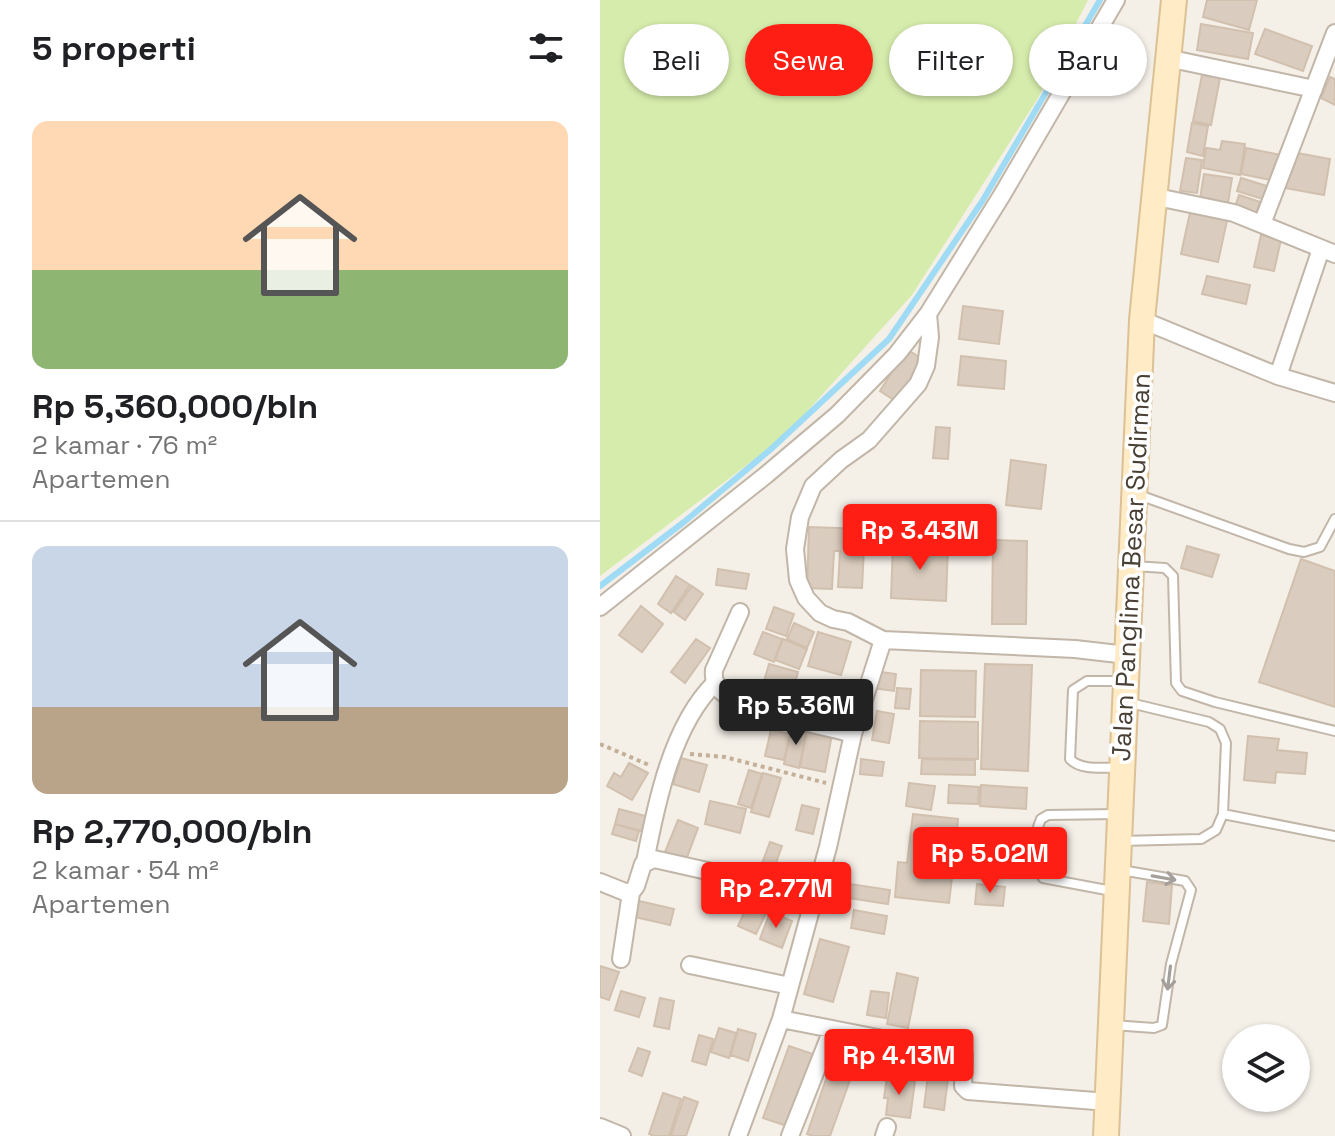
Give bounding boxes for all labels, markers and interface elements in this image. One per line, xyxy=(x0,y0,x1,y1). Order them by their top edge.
chip: Beli xyxy=(624,24,729,96)
chip: Sewa xyxy=(745,24,873,96)
chip: Filter xyxy=(889,24,1013,96)
chip: Baru xyxy=(1029,24,1147,96)
icon: filters xyxy=(524,26,568,70)
text: 5 properti xyxy=(32,27,196,70)
icon: home xyxy=(228,173,372,317)
street label: Jalan Panglima Besar Sudirman xyxy=(1104,372,1158,762)
text: Rp 5,360,000/bln xyxy=(32,385,318,428)
text: 2 kamar · 76 m² xyxy=(32,428,217,462)
text: Apartemen xyxy=(32,462,170,496)
pin: Rp 3.43M xyxy=(837,504,1003,572)
text: Rp 3.43M xyxy=(861,513,979,547)
icon: home xyxy=(228,598,372,742)
pin: Rp 5.36M xyxy=(713,679,879,747)
text: Rp 5.36M xyxy=(737,688,855,722)
text: Rp 2,770,000/bln xyxy=(32,810,313,853)
pin: Rp 5.02M xyxy=(907,827,1073,895)
text: Rp 5.02M xyxy=(931,836,1049,870)
text: 2 kamar · 54 m² xyxy=(32,853,219,887)
pin: Rp 2.77M xyxy=(693,862,859,930)
text: Rp 2.77M xyxy=(719,871,833,905)
one-way arrow xyxy=(1150,871,1176,886)
text: Apartemen xyxy=(32,887,170,921)
one-way arrow xyxy=(1162,964,1177,991)
map controls xyxy=(1222,1024,1310,1112)
button: layers xyxy=(1222,1024,1310,1112)
pin: Rp 4.13M xyxy=(816,1029,982,1097)
text: Rp 4.13M xyxy=(842,1038,956,1072)

